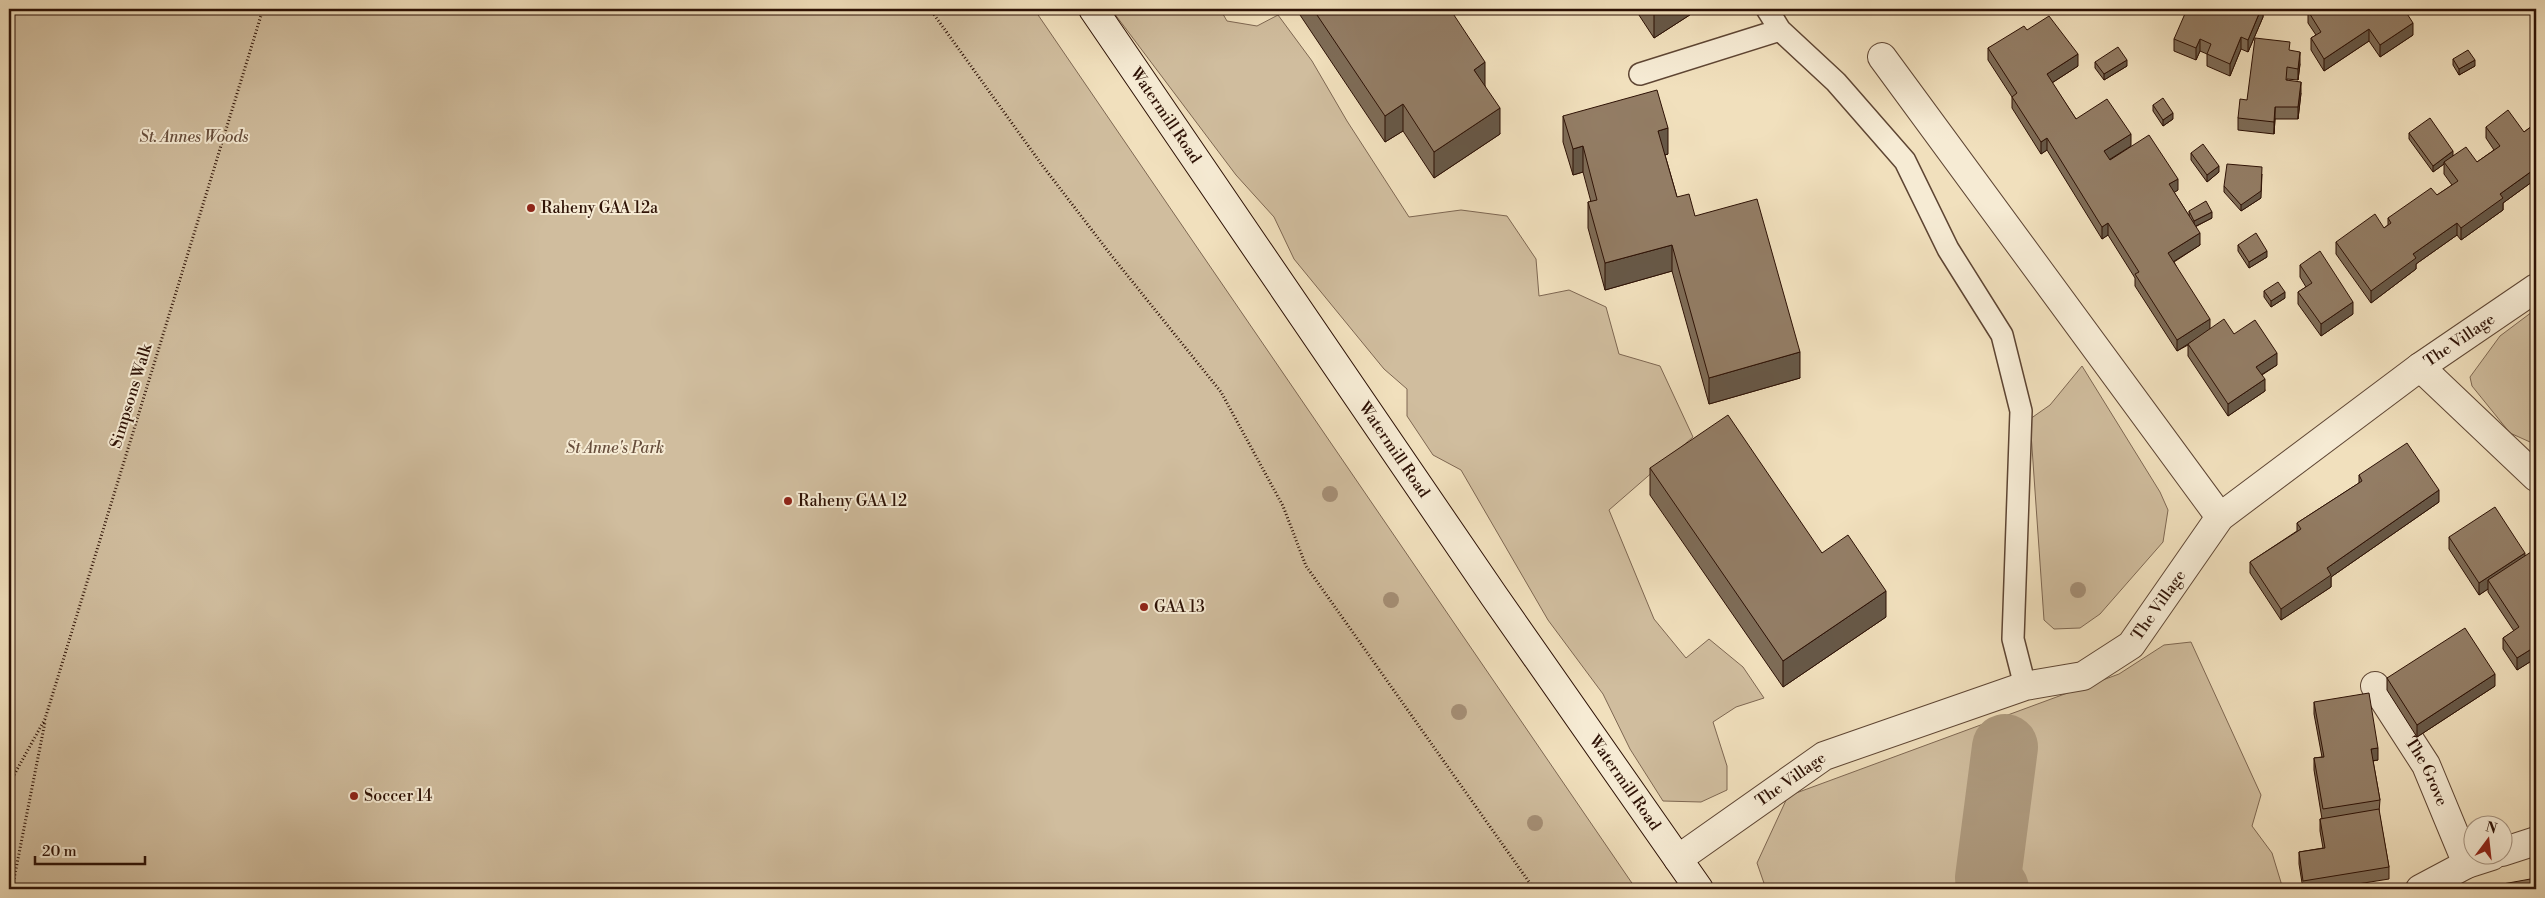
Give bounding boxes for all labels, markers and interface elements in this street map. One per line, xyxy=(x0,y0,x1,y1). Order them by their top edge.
street label: Watermill Road xyxy=(1125,63,1206,167)
park label: St. Annes Woods xyxy=(140,127,248,147)
place label: Raheny GAA 12a xyxy=(541,198,659,218)
marker: Raheny GAA 12a xyxy=(525,202,537,214)
street label: The Village xyxy=(2420,309,2499,371)
street label: Simpsons Walk xyxy=(106,340,157,451)
street label: Watermill Road xyxy=(1354,397,1434,502)
park label: St Anne's Park xyxy=(566,438,664,458)
place label: Raheny GAA 12 xyxy=(798,491,907,511)
marker: Raheny GAA 12 xyxy=(782,495,794,507)
street label: The Village xyxy=(2127,566,2190,644)
place label: GAA 13 xyxy=(1154,597,1205,617)
marker: GAA 13 xyxy=(1138,601,1150,613)
street label: Watermill Road xyxy=(1584,731,1665,834)
street label: The Grove xyxy=(2401,733,2452,809)
street label: The Village xyxy=(1752,748,1830,811)
place label: Soccer 14 xyxy=(364,786,433,806)
marker: Soccer 14 xyxy=(348,790,360,802)
north arrow xyxy=(2462,816,2512,866)
text: N xyxy=(2483,818,2499,839)
scale bar xyxy=(35,833,145,865)
text: 20 m xyxy=(42,842,77,861)

